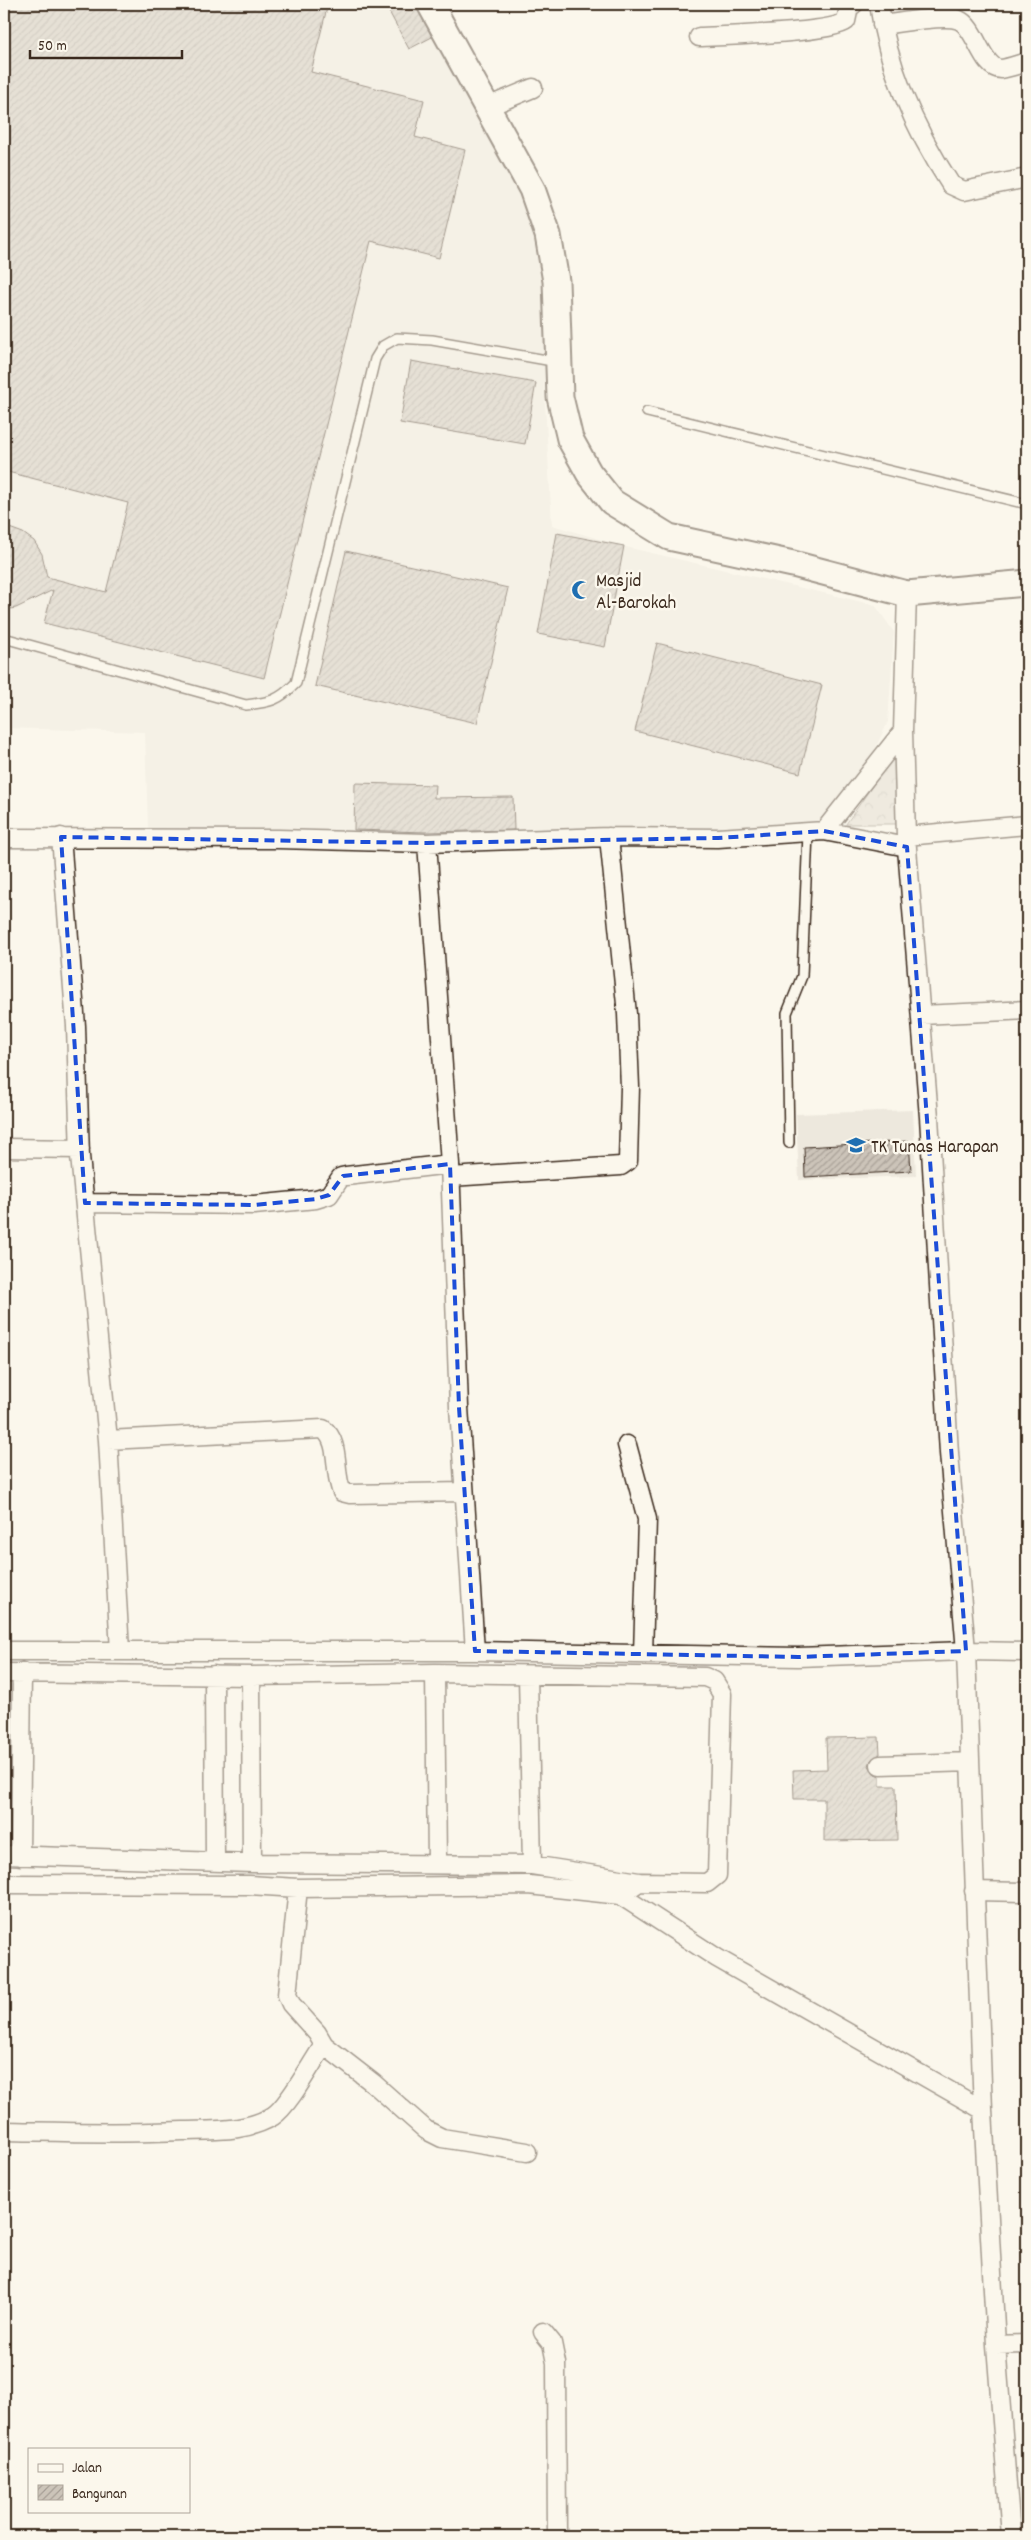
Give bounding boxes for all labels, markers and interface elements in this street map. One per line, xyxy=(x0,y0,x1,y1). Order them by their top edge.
scale bar xyxy=(30,28,182,60)
text: 50 m xyxy=(38,36,67,58)
place label: Masjid Al-Barokah xyxy=(596,569,676,618)
mosque icon: Masjid Al-Barokah xyxy=(570,579,592,601)
school or university icon: TK Tunas Harapan xyxy=(845,1134,867,1156)
place label: TK Tunas Harapan xyxy=(871,1135,999,1162)
legend xyxy=(28,2448,190,2512)
text: Jalan xyxy=(72,2458,102,2480)
text: Bangunan xyxy=(72,2484,127,2506)

